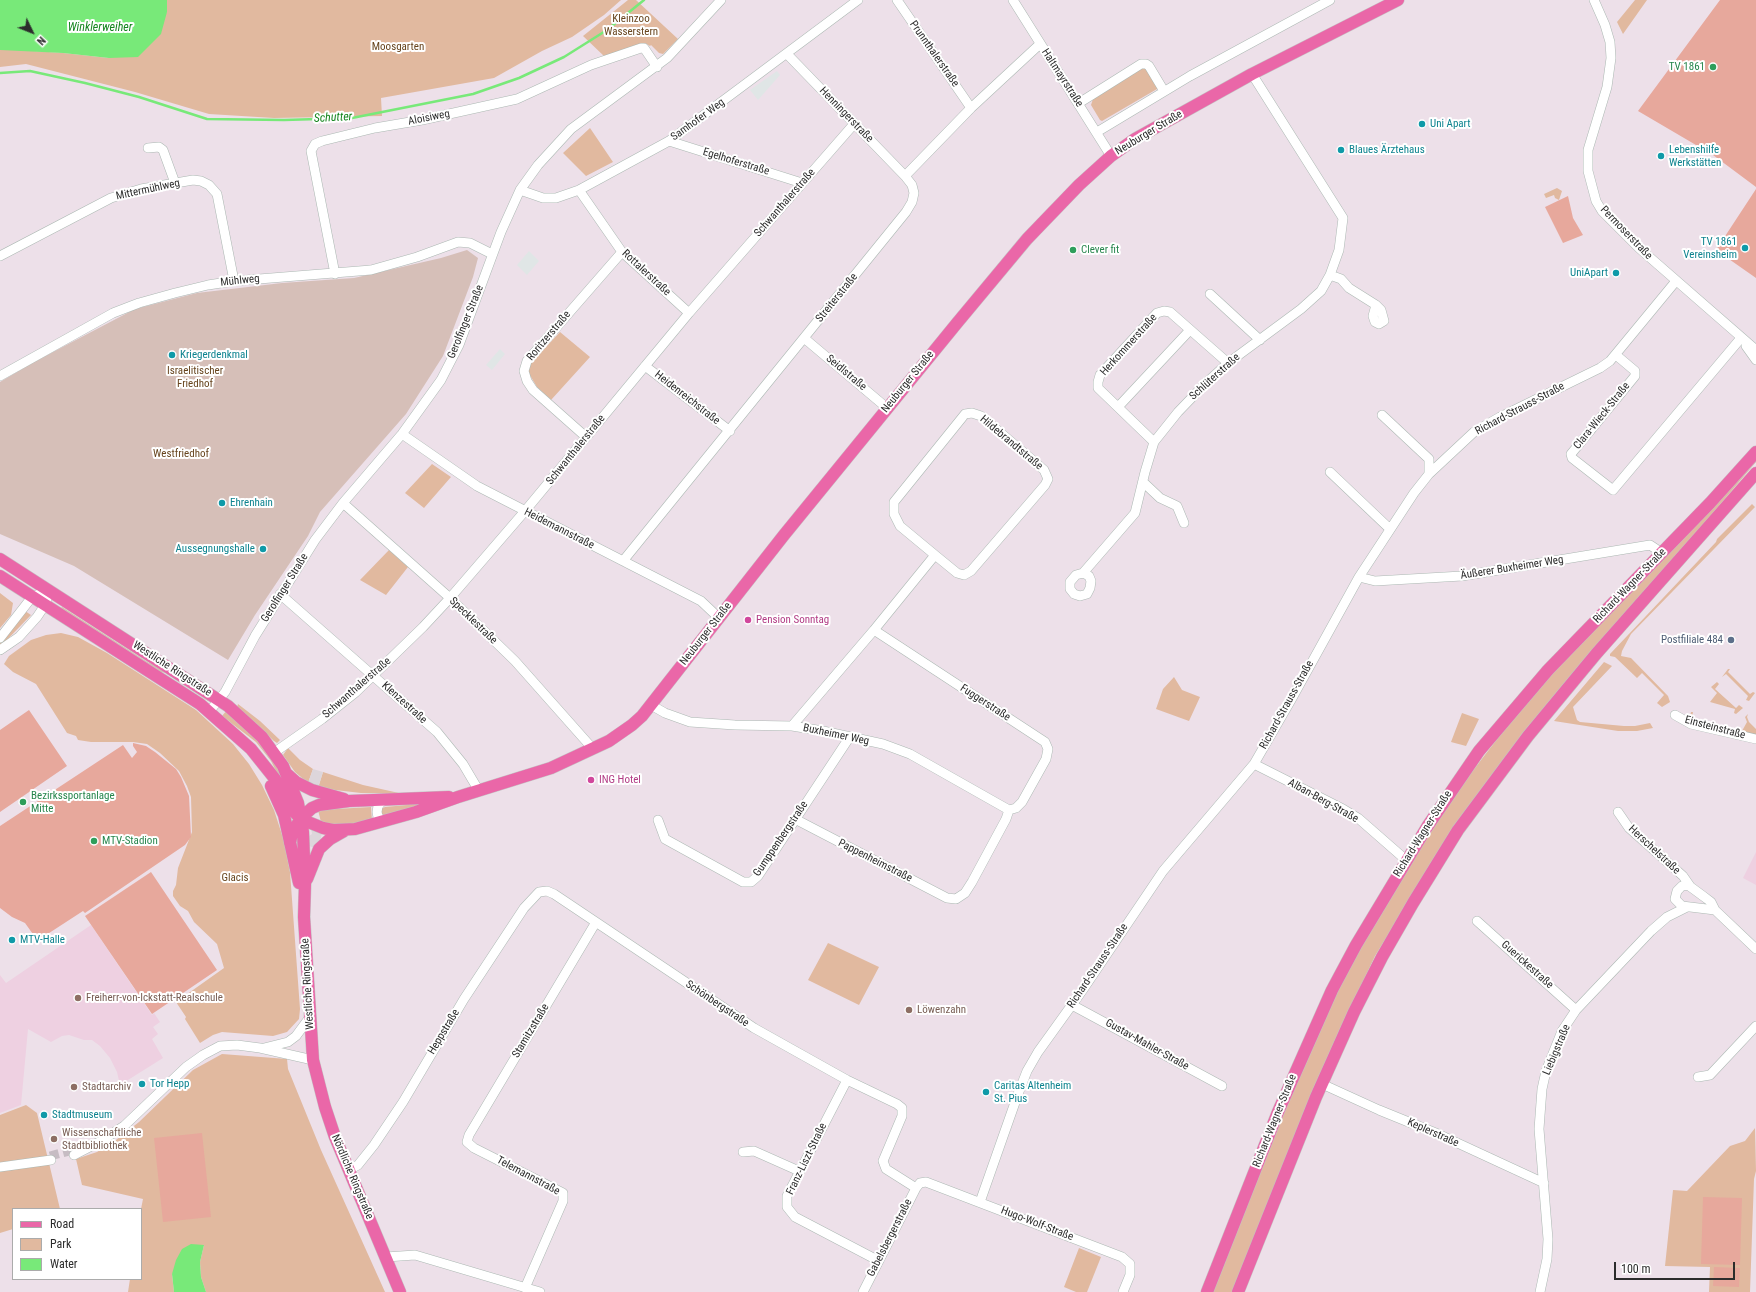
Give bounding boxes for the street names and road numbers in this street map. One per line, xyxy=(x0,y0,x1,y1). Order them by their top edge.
street label: Prunnthalerstraße xyxy=(906,18,962,90)
street label: Haltmayrstraße xyxy=(1038,46,1086,110)
street label: Henningerstraße xyxy=(816,85,876,145)
street label: Samhofer Weg xyxy=(669,96,727,144)
street label: Aloisiweg xyxy=(407,107,451,129)
street label: Neuburger Straße xyxy=(1113,108,1185,158)
street label: Egelhoferstraße xyxy=(701,146,771,178)
street label: Schwanthalerstraße xyxy=(752,166,818,240)
street label: Mittermühlweg xyxy=(115,177,181,203)
street label: Permoserstraße xyxy=(1597,203,1655,263)
street label: Rottalerstraße xyxy=(619,247,673,299)
street label: Streiterstraße xyxy=(813,271,861,325)
street label: Mühlweg xyxy=(220,272,260,290)
street label: Gerolfinger Straße xyxy=(445,283,487,361)
street label: Roritzerstraße xyxy=(524,308,574,364)
street label: Herkommerstraße xyxy=(1098,311,1160,379)
street label: Neuburger Straße xyxy=(879,348,937,416)
street label: Schlüterstraße xyxy=(1187,351,1243,403)
street label: Seidlstraße xyxy=(823,352,869,394)
street label: Heidenreichstraße xyxy=(652,368,722,428)
street label: Richard-Strauss-Straße xyxy=(1473,380,1567,438)
street label: Clara-Wieck-Straße xyxy=(1571,380,1633,452)
street label: Schwanthalerstraße xyxy=(544,412,608,488)
street label: Hildebrandtstraße xyxy=(977,413,1045,473)
street label: Heidemannstraße xyxy=(522,506,596,552)
street label: Richard-Wagner-Straße xyxy=(1591,546,1669,626)
street label: Gerolfinger Straße xyxy=(259,551,311,625)
street label: Äußerer Buxheimer Weg xyxy=(1460,553,1564,583)
street label: Specklestraße xyxy=(446,595,500,647)
street label: Neuburger Straße xyxy=(677,600,735,668)
street label: Westliche Ringstraße xyxy=(130,639,214,699)
street label: Schwanthalerstraße xyxy=(320,655,394,721)
street label: Richard-Strauss-Straße xyxy=(1257,658,1317,752)
street label: Klenzestraße xyxy=(379,679,429,727)
street label: Fuggerstraße xyxy=(957,682,1013,724)
street label: Einsteinstraße xyxy=(1683,714,1747,742)
street label: Buxheimer Weg xyxy=(802,722,870,748)
street label: Alban-Berg-Straße xyxy=(1285,776,1361,826)
street label: Richard-Wagner-Straße xyxy=(1391,788,1455,880)
street label: Gumppenbergstraße xyxy=(751,799,811,879)
street label: Herschelstraße xyxy=(1625,823,1683,877)
street label: Pappenheimstraße xyxy=(836,837,914,885)
street label: Richard-Strauss-Straße xyxy=(1065,921,1131,1011)
street label: Westliche Ringstraße xyxy=(299,938,317,1030)
street label: Guerickestraße xyxy=(1498,938,1556,992)
street label: Schönbergstraße xyxy=(683,978,751,1030)
street label: Stamitzstraße xyxy=(510,1002,552,1060)
street label: Heppstraße xyxy=(425,1007,463,1057)
street label: Gustav-Mahler-Straße xyxy=(1103,1017,1191,1073)
street label: Liebigstraße xyxy=(1540,1023,1574,1077)
street label: Richard-Wagner-Straße xyxy=(1250,1073,1300,1169)
street label: Keplerstraße xyxy=(1405,1116,1461,1150)
street label: Franz-Liszt-Straße xyxy=(784,1121,830,1197)
street label: Nördliche Ringstraße xyxy=(328,1133,376,1221)
street label: Telemannstraße xyxy=(494,1154,562,1198)
street label: Gabelsbergerstraße xyxy=(865,1197,915,1279)
street label: Hugo-Wolf-Straße xyxy=(999,1204,1075,1244)

